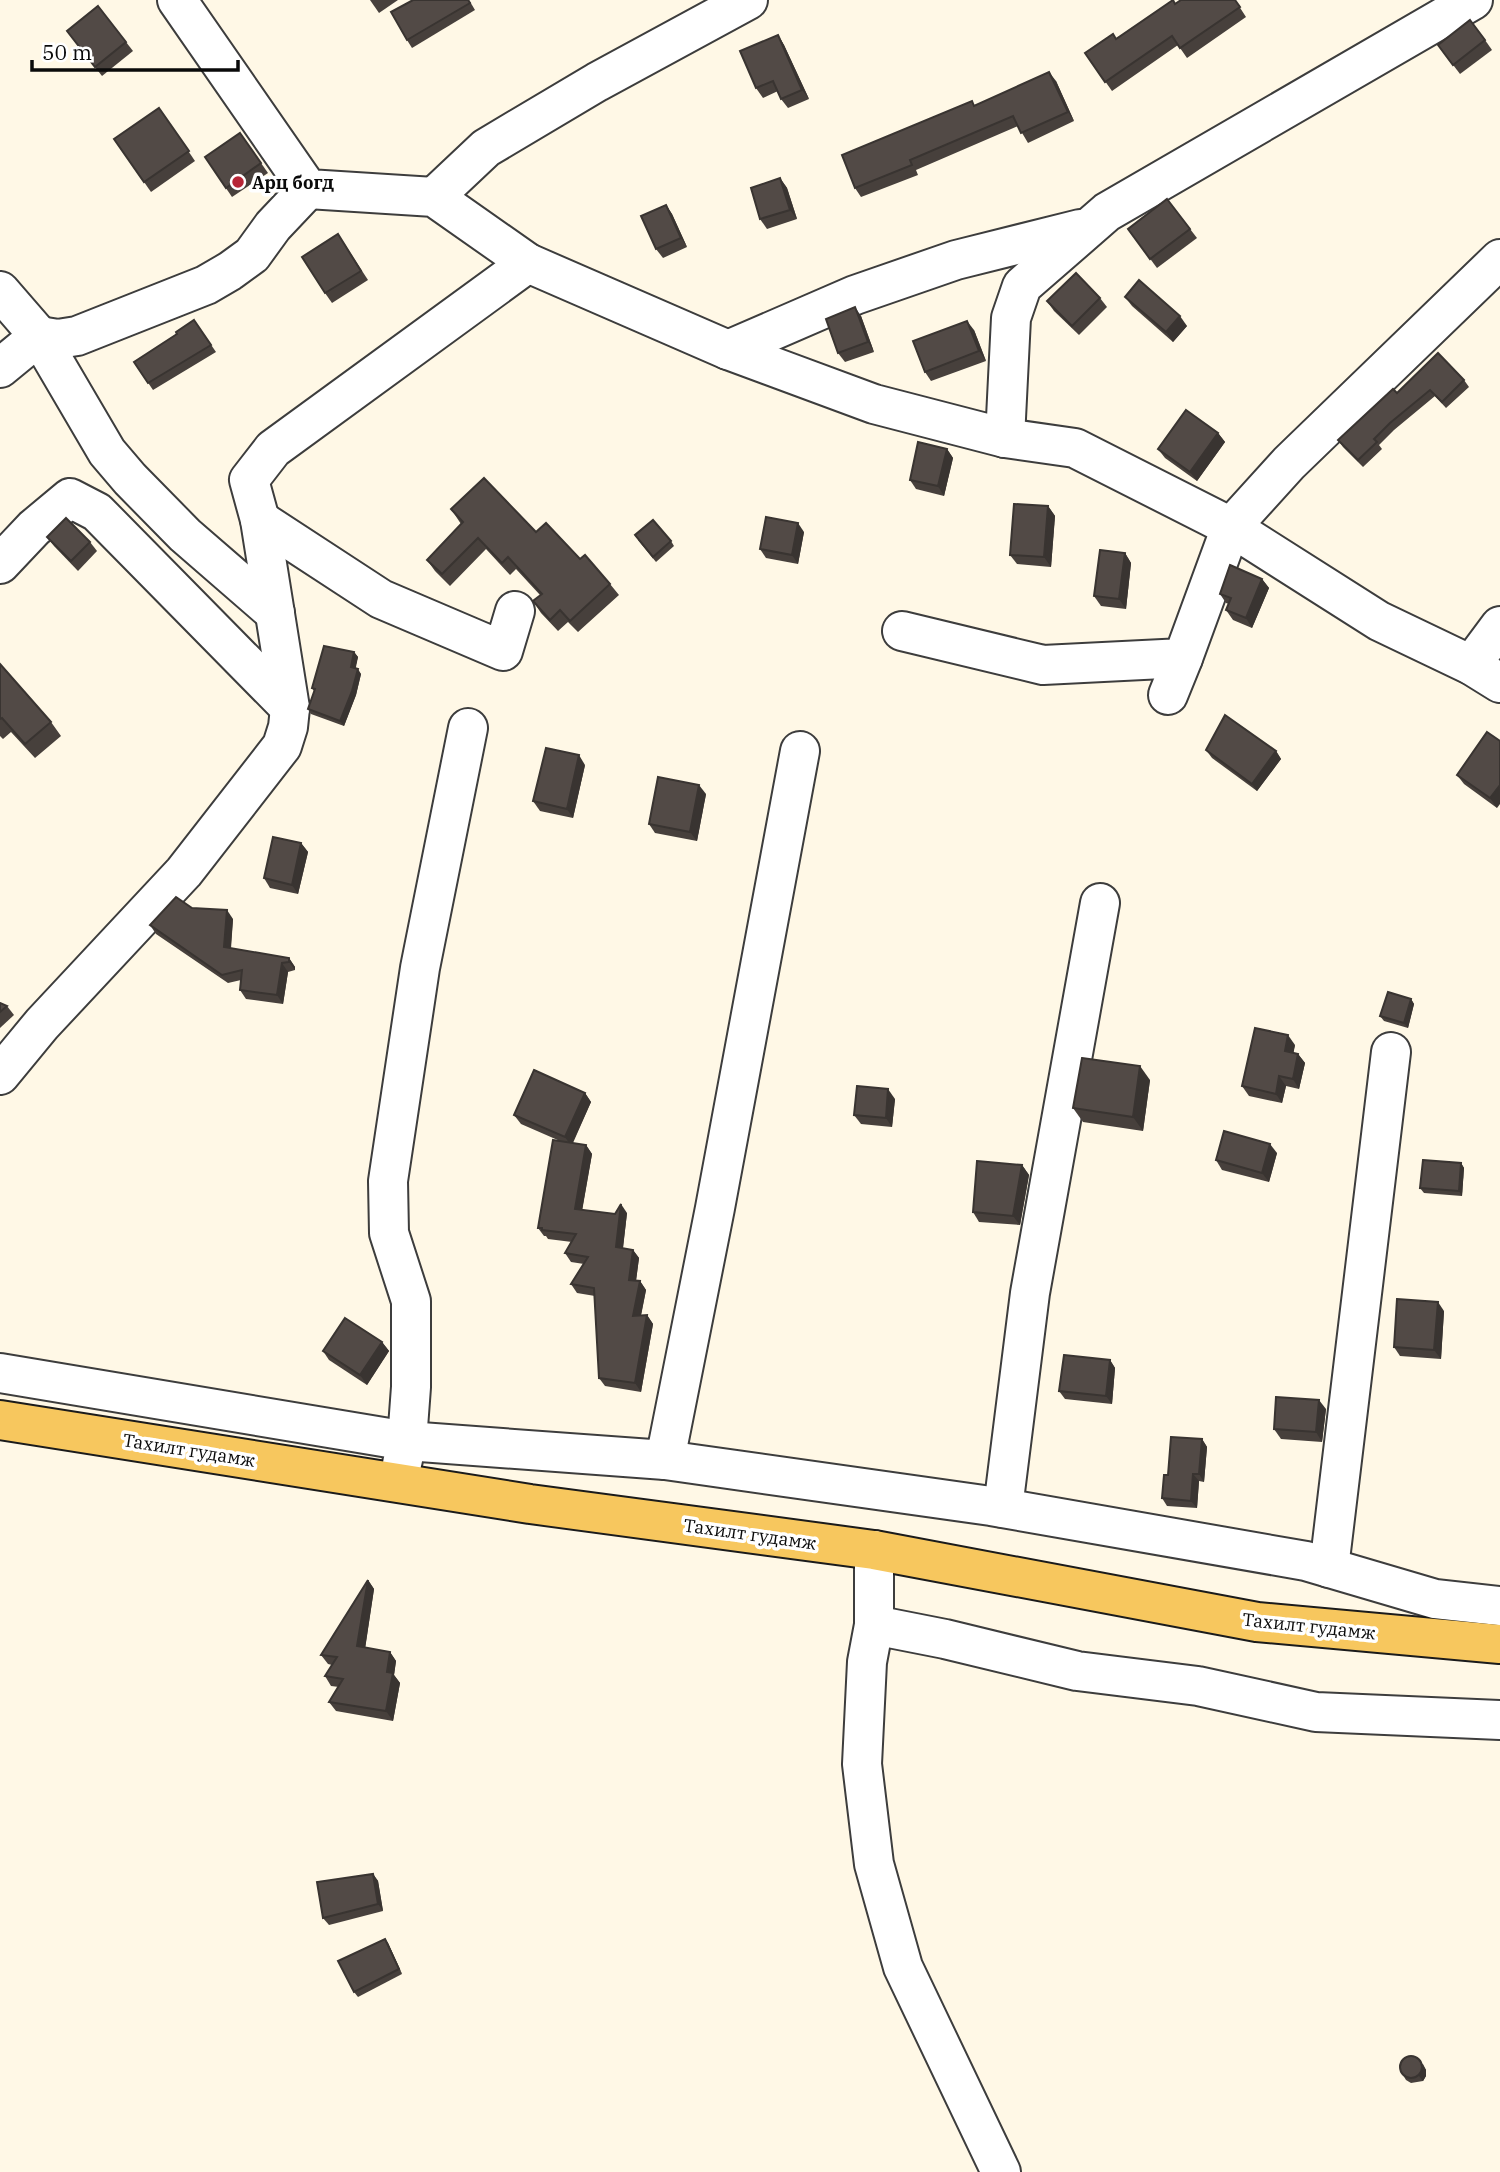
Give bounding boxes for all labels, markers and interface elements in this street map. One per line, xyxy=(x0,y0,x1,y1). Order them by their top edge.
scale bar xyxy=(32,28,238,72)
text: 50 m xyxy=(42,38,92,66)
place label: Арц богд xyxy=(252,171,334,194)
marker: Арц богд xyxy=(230,174,246,190)
street label: Тахилт гудамж xyxy=(121,1428,257,1472)
street label: Тахилт гудамж xyxy=(682,1513,818,1555)
street label: Тахилт гудамж xyxy=(1241,1608,1377,1644)

